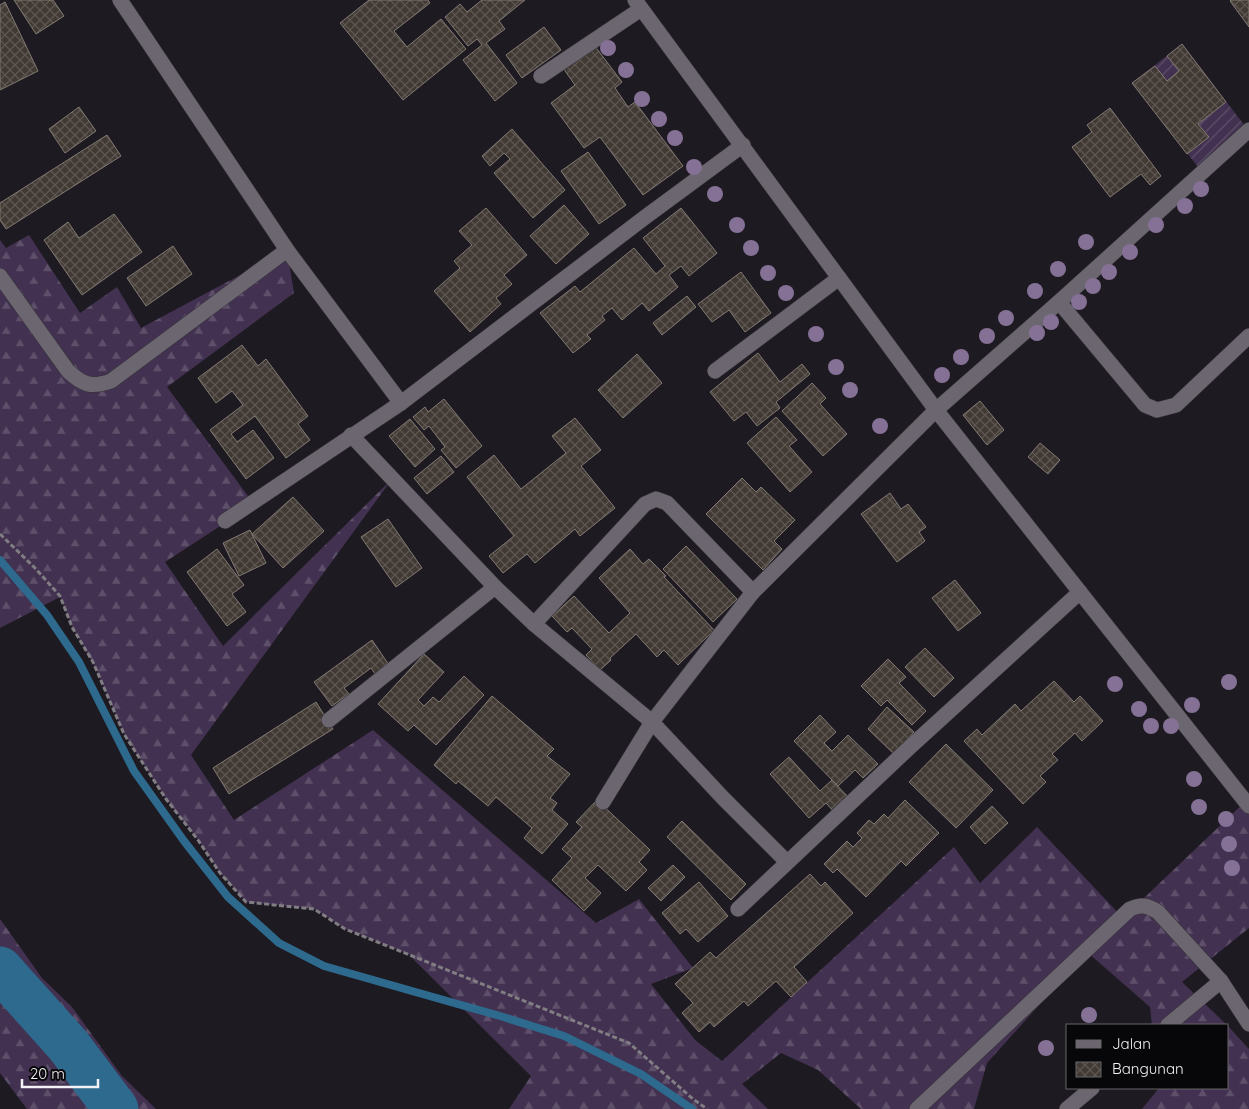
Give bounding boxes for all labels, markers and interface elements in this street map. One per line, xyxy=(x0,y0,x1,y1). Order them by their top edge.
legend xyxy=(1066,1024,1229,1089)
text: Jalan xyxy=(1112,1034,1151,1053)
scale bar xyxy=(22,1056,99,1088)
text: Bangunan xyxy=(1112,1059,1184,1078)
text: 20 m xyxy=(30,1064,65,1083)

